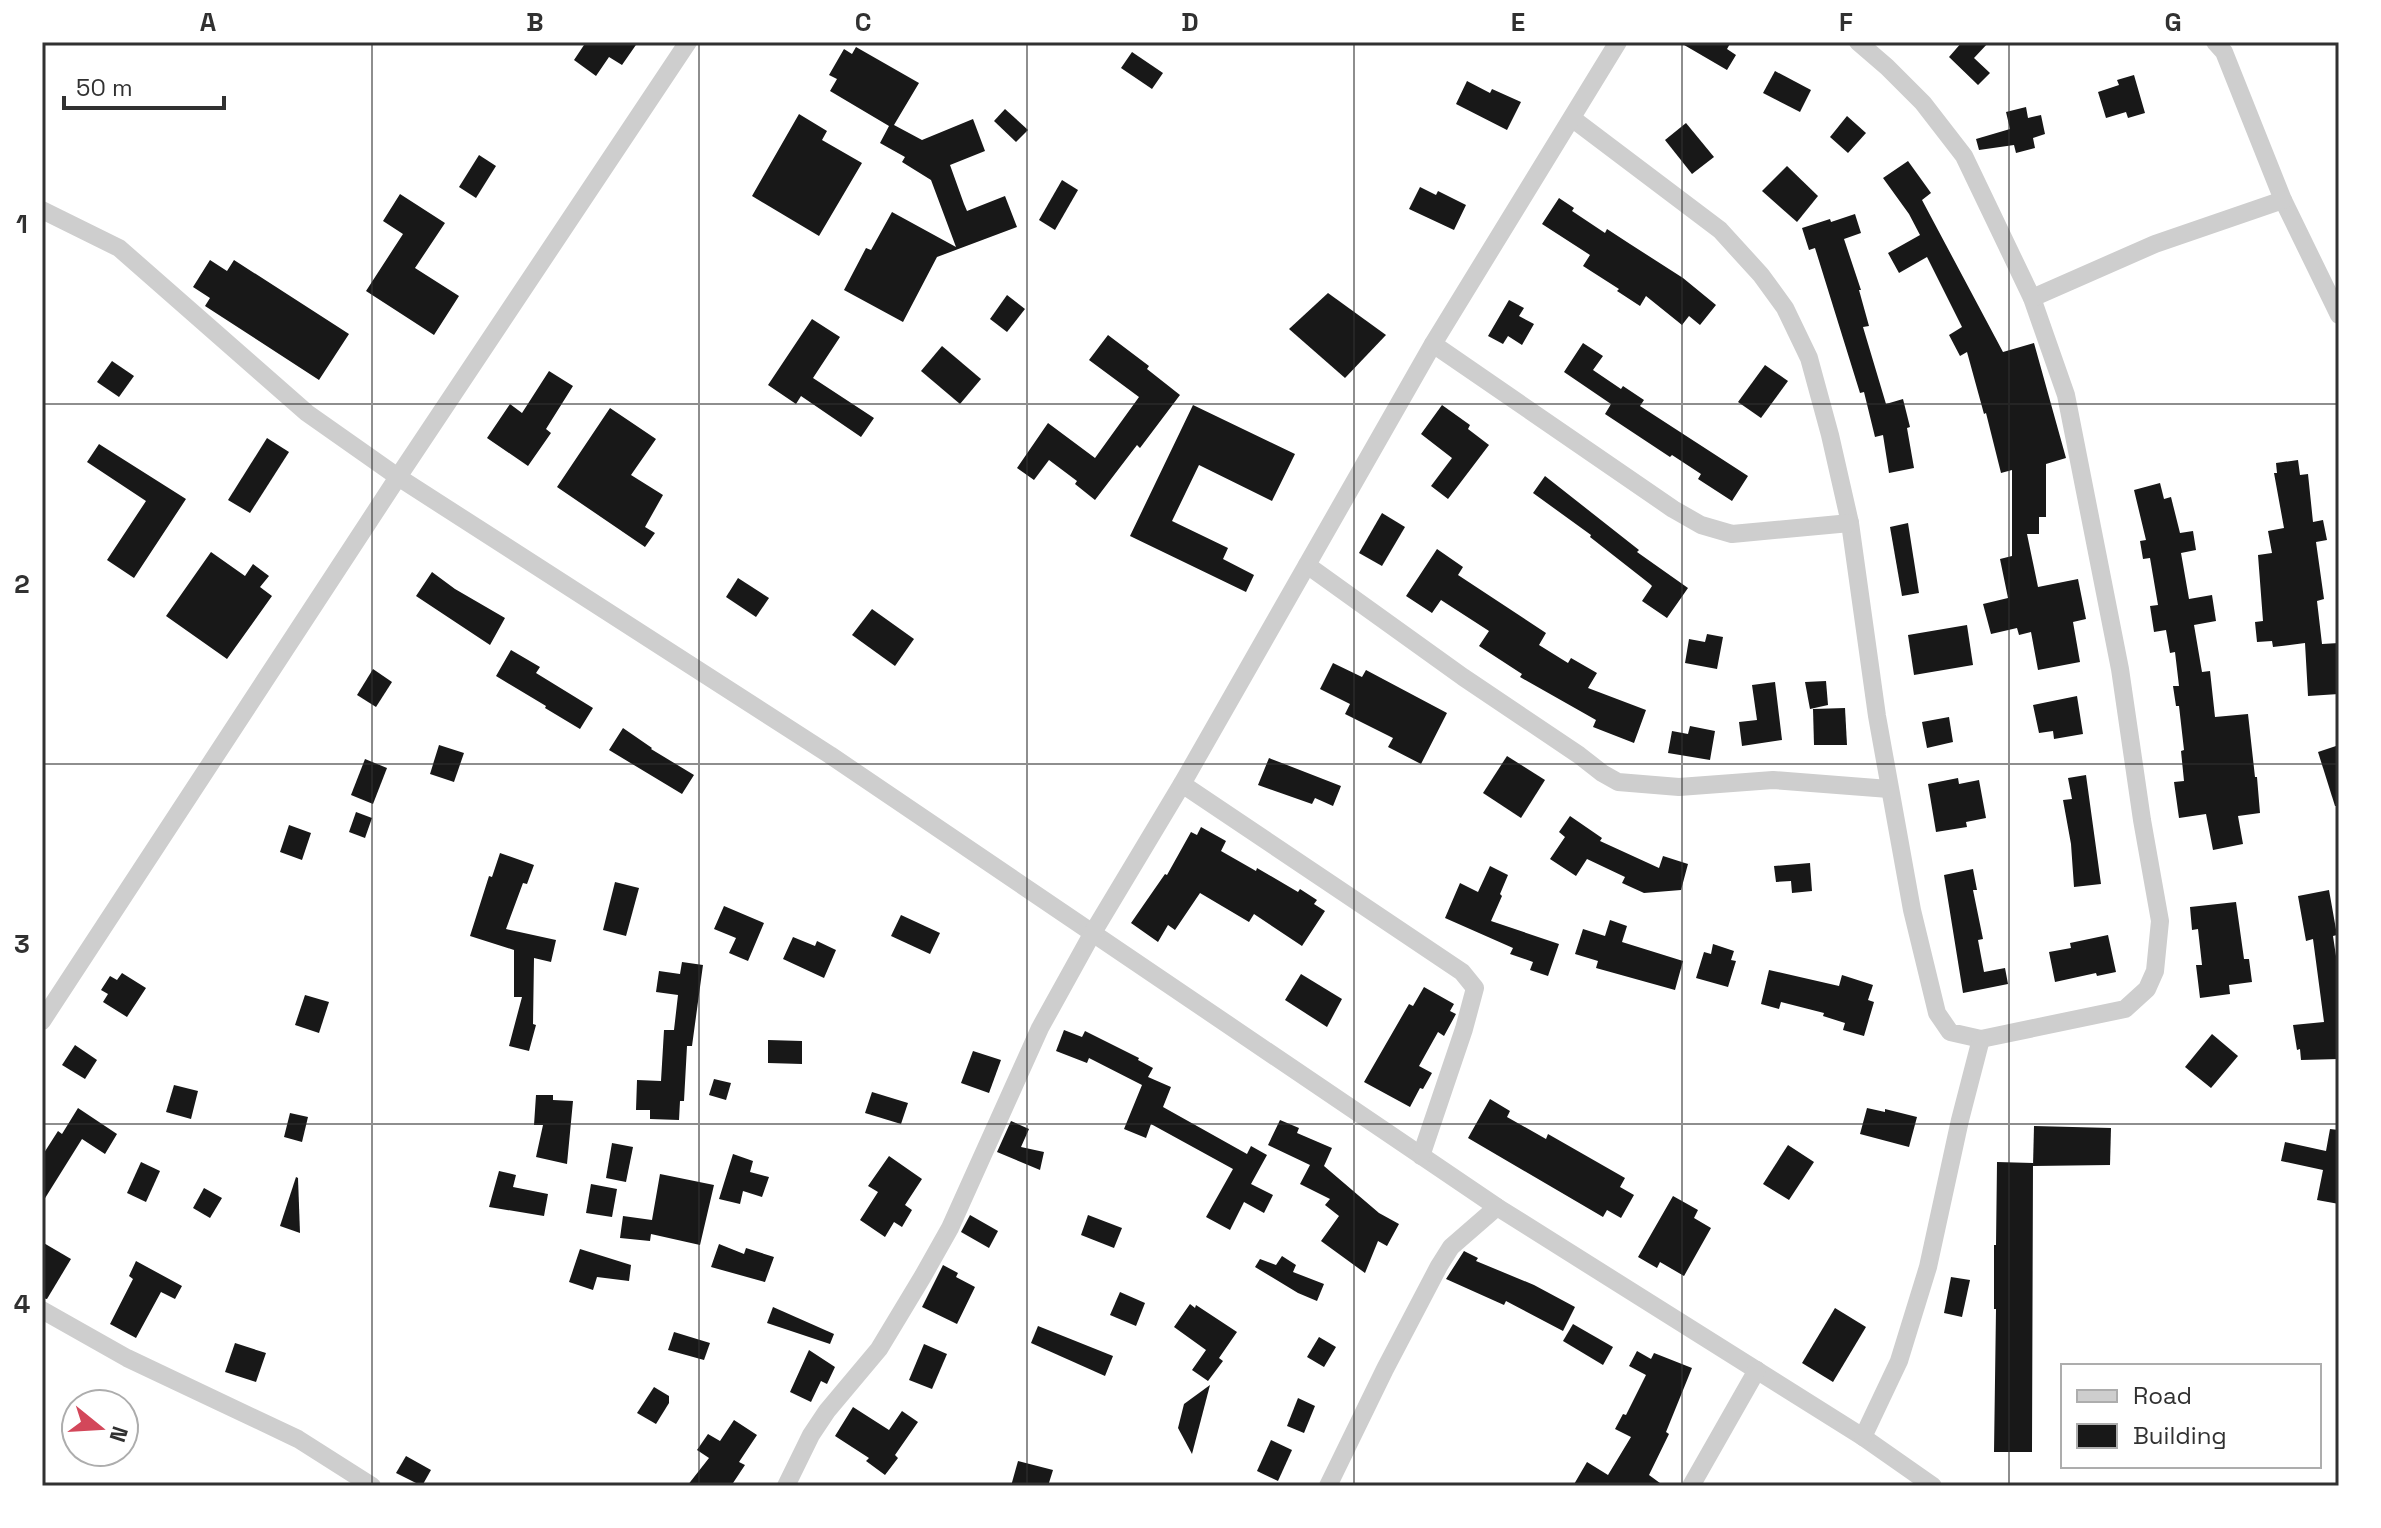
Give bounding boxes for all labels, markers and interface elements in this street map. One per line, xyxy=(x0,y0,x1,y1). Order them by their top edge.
text: A xyxy=(200,5,217,39)
text: B xyxy=(526,5,544,39)
text: C xyxy=(855,5,871,39)
text: D xyxy=(1181,5,1199,39)
text: E xyxy=(1511,5,1525,39)
text: F xyxy=(1839,5,1853,39)
text: G xyxy=(2164,5,2182,39)
scale bar xyxy=(64,60,224,110)
text: 50 m xyxy=(76,72,133,103)
text: 1 xyxy=(16,207,28,241)
text: 2 xyxy=(14,567,30,601)
text: 3 xyxy=(14,927,30,961)
text: 4 xyxy=(14,1287,30,1321)
legend xyxy=(2061,1364,2321,1468)
text: Road xyxy=(2133,1380,2192,1411)
north arrow xyxy=(60,1388,140,1468)
text: Building xyxy=(2133,1420,2227,1451)
text: N xyxy=(103,1423,135,1446)

